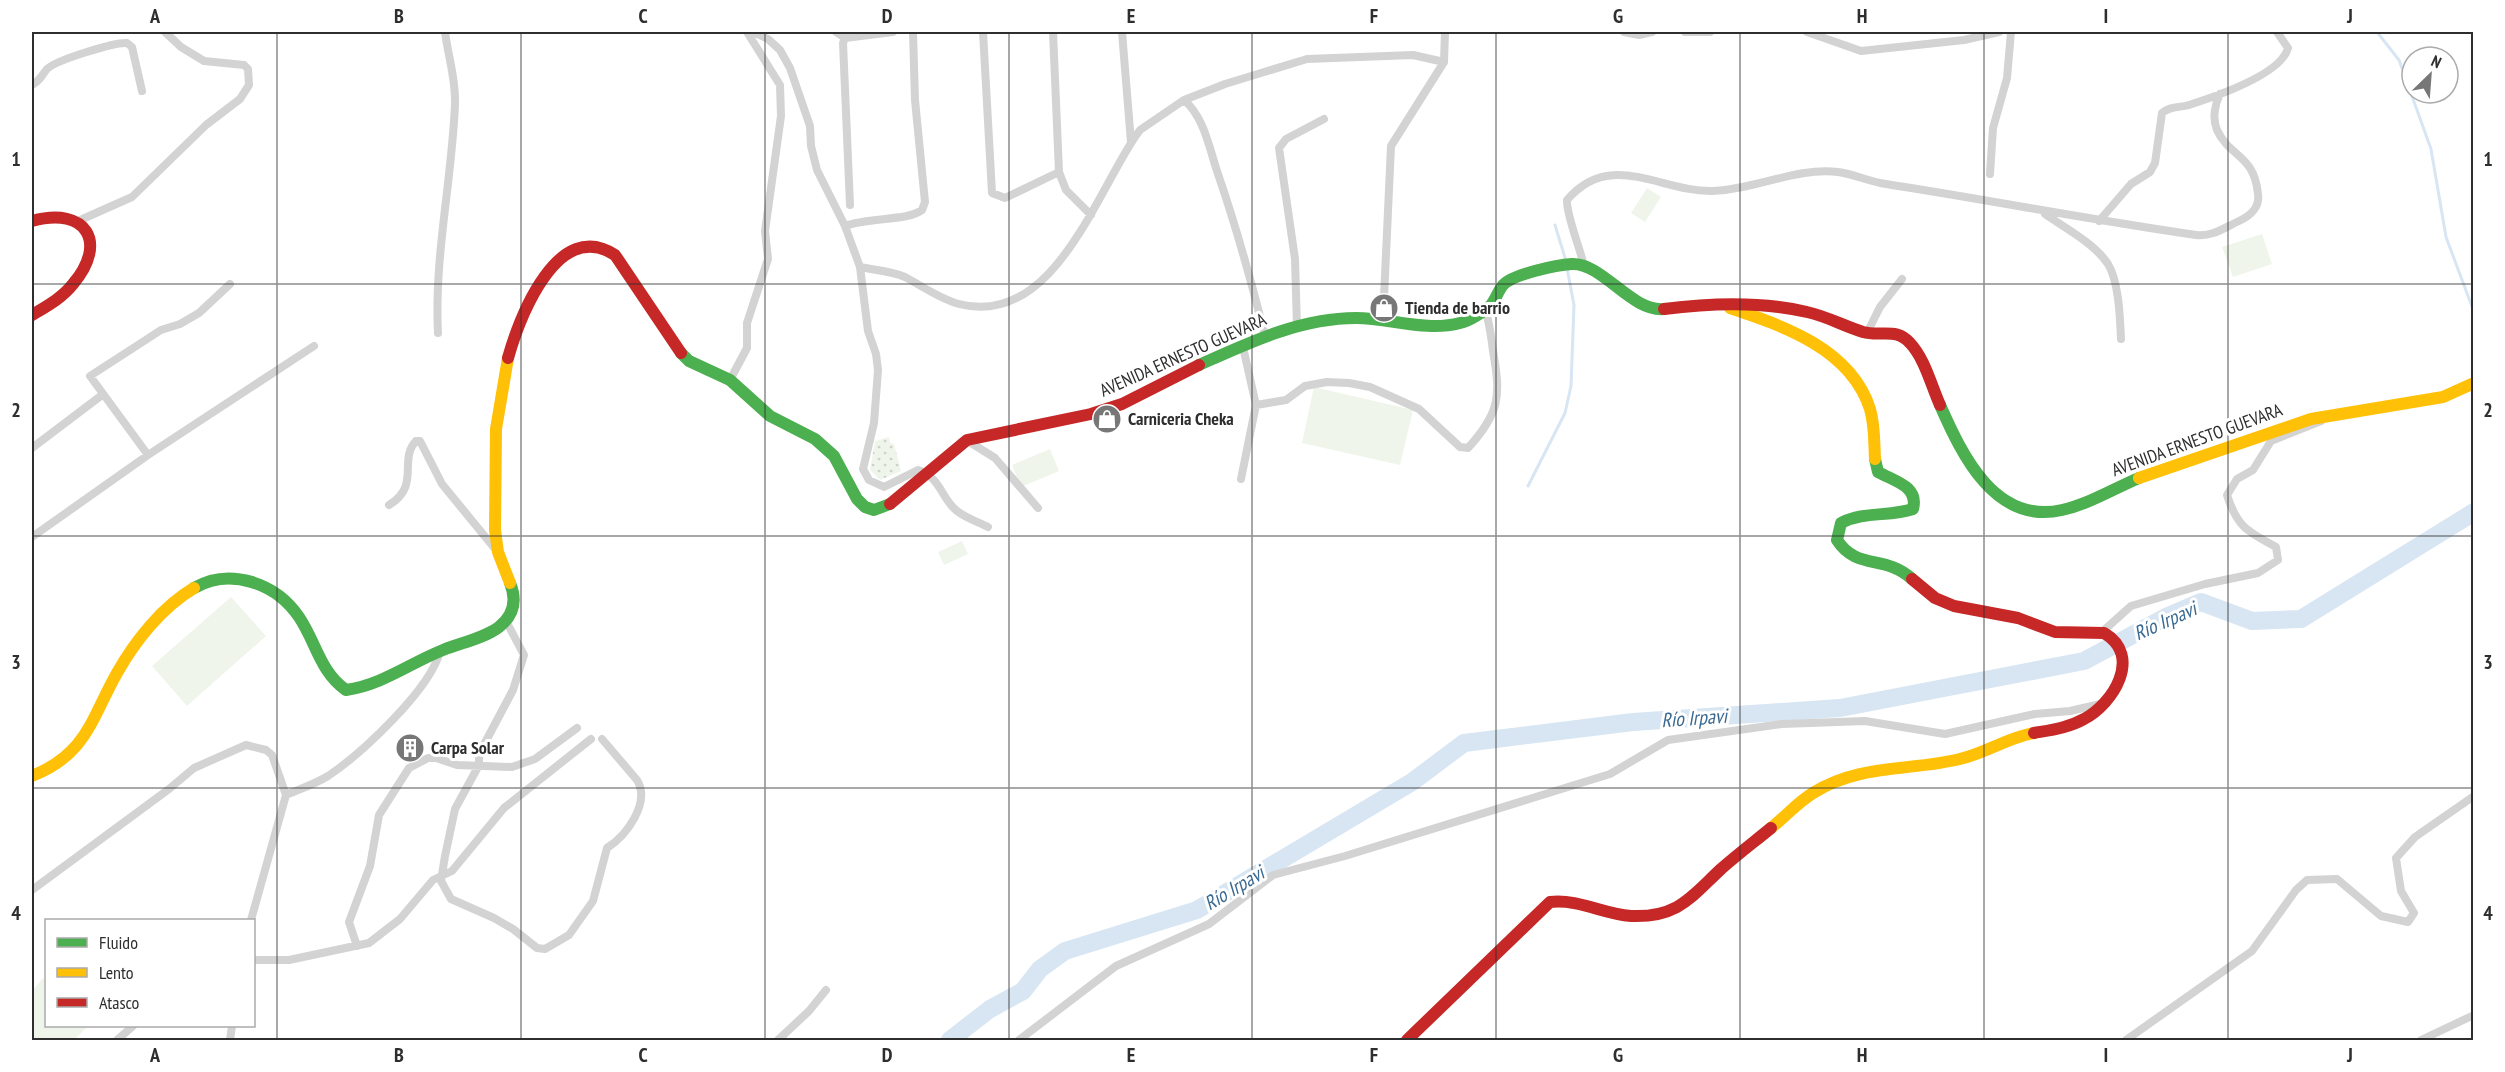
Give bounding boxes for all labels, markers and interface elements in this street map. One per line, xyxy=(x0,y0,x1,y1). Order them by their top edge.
text: A xyxy=(149,3,161,29)
text: B xyxy=(394,3,404,29)
text: C xyxy=(638,3,648,29)
text: D xyxy=(882,3,893,29)
text: E xyxy=(1127,3,1135,29)
text: F xyxy=(1370,3,1378,29)
text: G xyxy=(1613,3,1623,29)
text: H xyxy=(1857,3,1867,29)
text: I xyxy=(2104,3,2108,29)
text: J xyxy=(2346,3,2353,29)
north arrow xyxy=(2400,45,2460,105)
text: N xyxy=(2428,51,2444,72)
text: 1 xyxy=(11,146,21,172)
text: 1 xyxy=(2483,146,2493,172)
shop icon: Tienda de barrio xyxy=(1368,292,1400,324)
place label: Tienda de barrio xyxy=(1405,296,1510,319)
street label: AVENIDA ERNESTO GUEVARA xyxy=(1096,307,1270,402)
text: 2 xyxy=(11,397,21,423)
text: 2 xyxy=(2483,397,2493,423)
street label: AVENIDA ERNESTO GUEVARA xyxy=(2108,398,2286,481)
shop icon: Carniceria Cheka xyxy=(1091,403,1123,435)
place label: Carniceria Cheka xyxy=(1128,407,1234,430)
water label: Río Irpavi xyxy=(2130,595,2203,646)
text: 3 xyxy=(11,649,21,675)
text: 3 xyxy=(2483,649,2493,675)
water label: Río Irpavi xyxy=(1660,703,1730,733)
building icon: Carpa Solar xyxy=(394,732,426,764)
place label: Carpa Solar xyxy=(431,736,505,759)
water label: Río Irpavi xyxy=(1199,859,1271,916)
text: 4 xyxy=(11,900,21,926)
text: 4 xyxy=(2483,900,2493,926)
legend xyxy=(45,919,255,1027)
text: Fluido xyxy=(99,931,138,954)
text: Lento xyxy=(99,961,134,984)
text: Atasco xyxy=(99,991,140,1014)
text: A xyxy=(149,1042,161,1068)
text: B xyxy=(394,1042,404,1068)
text: C xyxy=(638,1042,648,1068)
text: D xyxy=(882,1042,893,1068)
text: E xyxy=(1127,1042,1135,1068)
text: F xyxy=(1370,1042,1378,1068)
text: G xyxy=(1613,1042,1623,1068)
text: H xyxy=(1857,1042,1867,1068)
text: I xyxy=(2104,1042,2108,1068)
text: J xyxy=(2346,1042,2353,1068)

